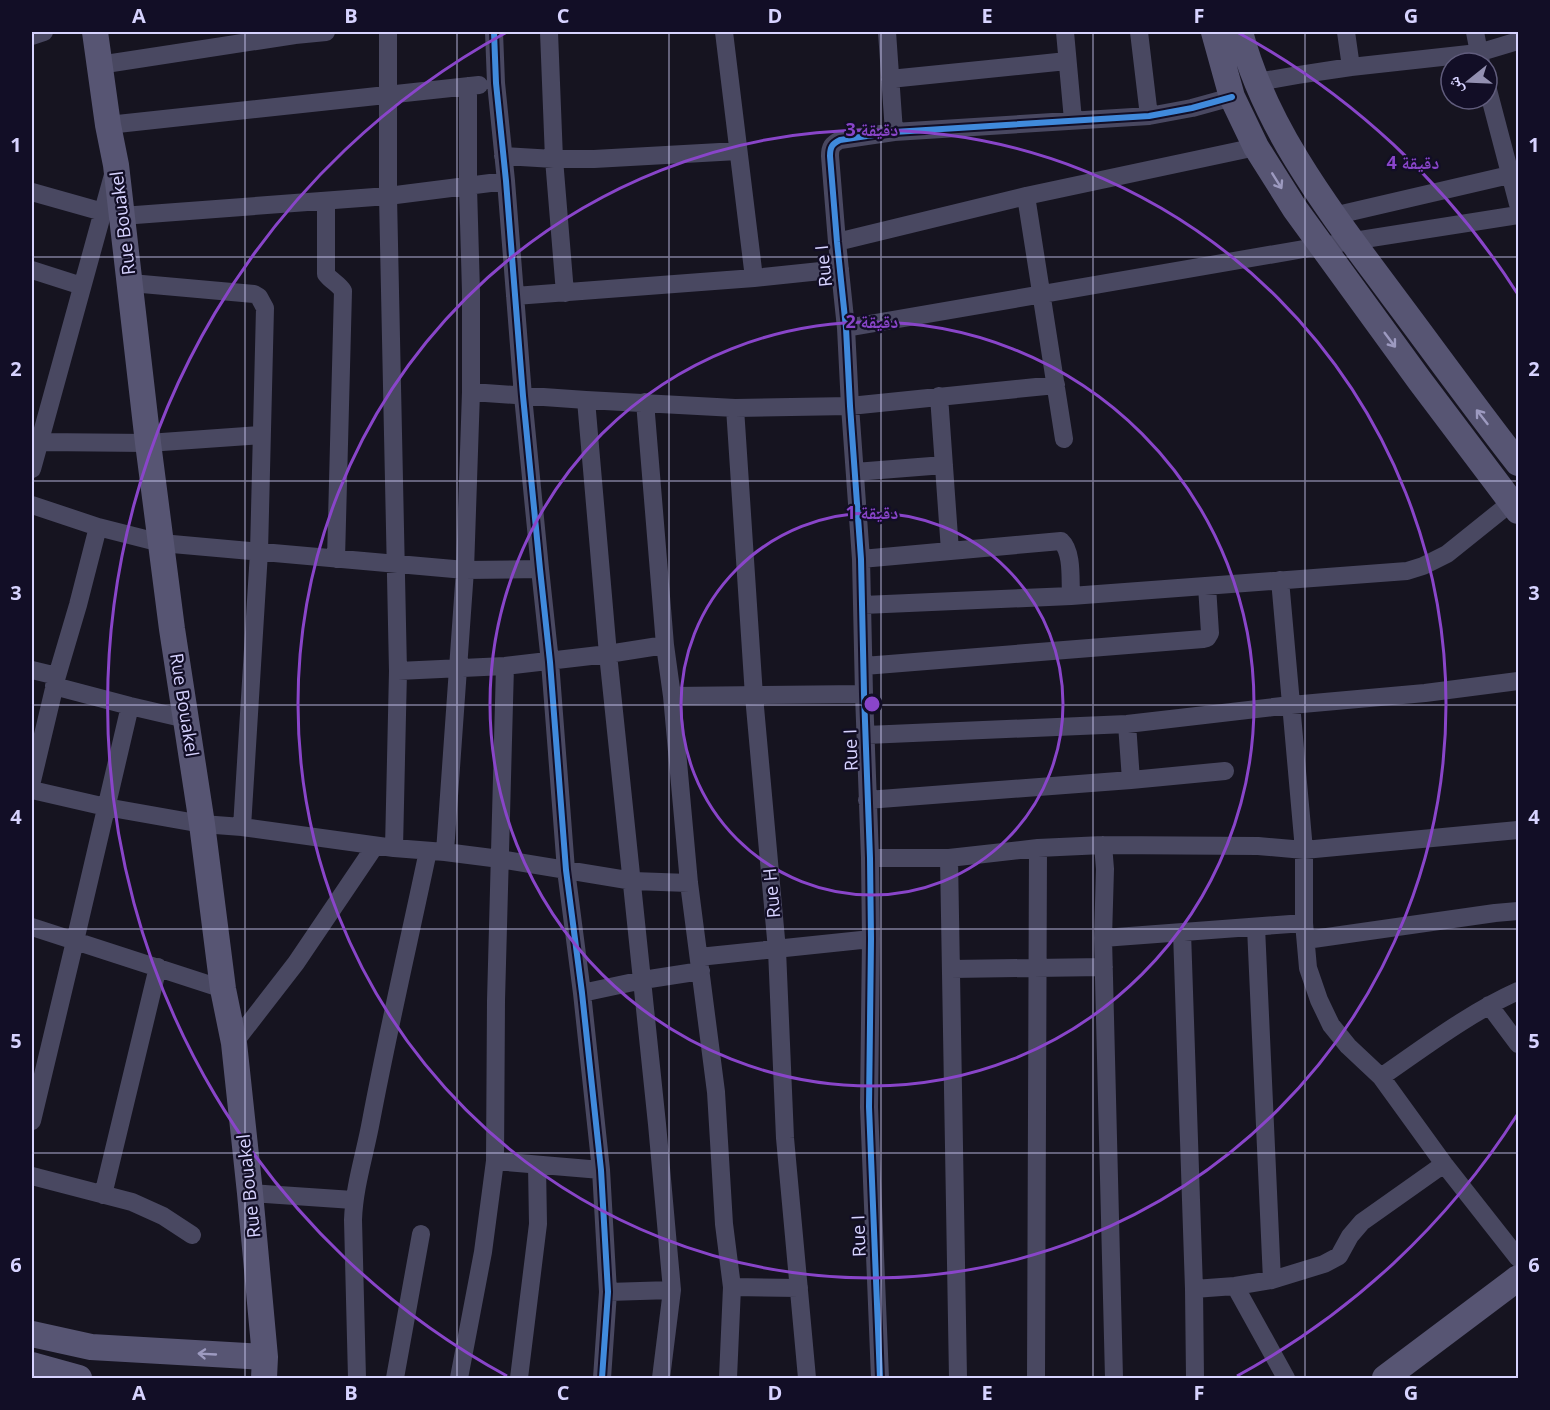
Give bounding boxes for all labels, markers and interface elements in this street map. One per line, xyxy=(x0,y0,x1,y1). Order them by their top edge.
text: A xyxy=(132,2,146,29)
text: B xyxy=(344,2,358,29)
text: C xyxy=(557,2,570,29)
text: D xyxy=(768,2,782,29)
text: E xyxy=(981,2,993,29)
text: F xyxy=(1194,2,1204,29)
text: G xyxy=(1404,2,1418,29)
north arrow xyxy=(1439,51,1499,111)
text: ش xyxy=(1442,74,1468,97)
text: 3 دقيقة xyxy=(846,117,899,141)
text: 1 xyxy=(10,131,22,158)
text: 1 xyxy=(1528,131,1540,158)
text: 4 دقيقة xyxy=(1387,150,1440,174)
street label: Rue Bouakel xyxy=(104,170,140,276)
one-way arrow xyxy=(1272,172,1284,189)
street label: Rue I xyxy=(809,244,837,288)
text: 2 دقيقة xyxy=(846,309,899,333)
one-way arrow xyxy=(1384,331,1396,347)
text: 2 xyxy=(10,355,22,382)
text: 2 xyxy=(1528,355,1540,382)
one-way arrow xyxy=(1476,410,1489,426)
text: 1 دقيقة xyxy=(846,500,899,524)
text: 3 xyxy=(10,579,22,606)
text: 3 xyxy=(1528,579,1540,606)
street label: Rue Bouakel xyxy=(165,651,205,758)
centre of rings xyxy=(862,694,882,714)
street label: Rue I xyxy=(837,729,863,771)
text: 4 xyxy=(10,803,22,830)
text: 4 xyxy=(1528,803,1540,830)
street label: Rue H xyxy=(757,867,785,919)
text: 5 xyxy=(10,1027,22,1054)
text: 5 xyxy=(1528,1027,1540,1054)
street label: Rue Bouakel xyxy=(231,1133,265,1239)
street label: Rue I xyxy=(845,1215,871,1257)
text: 6 xyxy=(10,1251,22,1278)
text: 6 xyxy=(1528,1251,1540,1278)
one-way arrow xyxy=(197,1348,217,1359)
text: A xyxy=(132,1379,146,1406)
text: B xyxy=(344,1379,358,1406)
text: C xyxy=(557,1379,570,1406)
text: D xyxy=(768,1379,782,1406)
text: E xyxy=(981,1379,993,1406)
text: F xyxy=(1194,1379,1204,1406)
text: G xyxy=(1404,1379,1418,1406)

